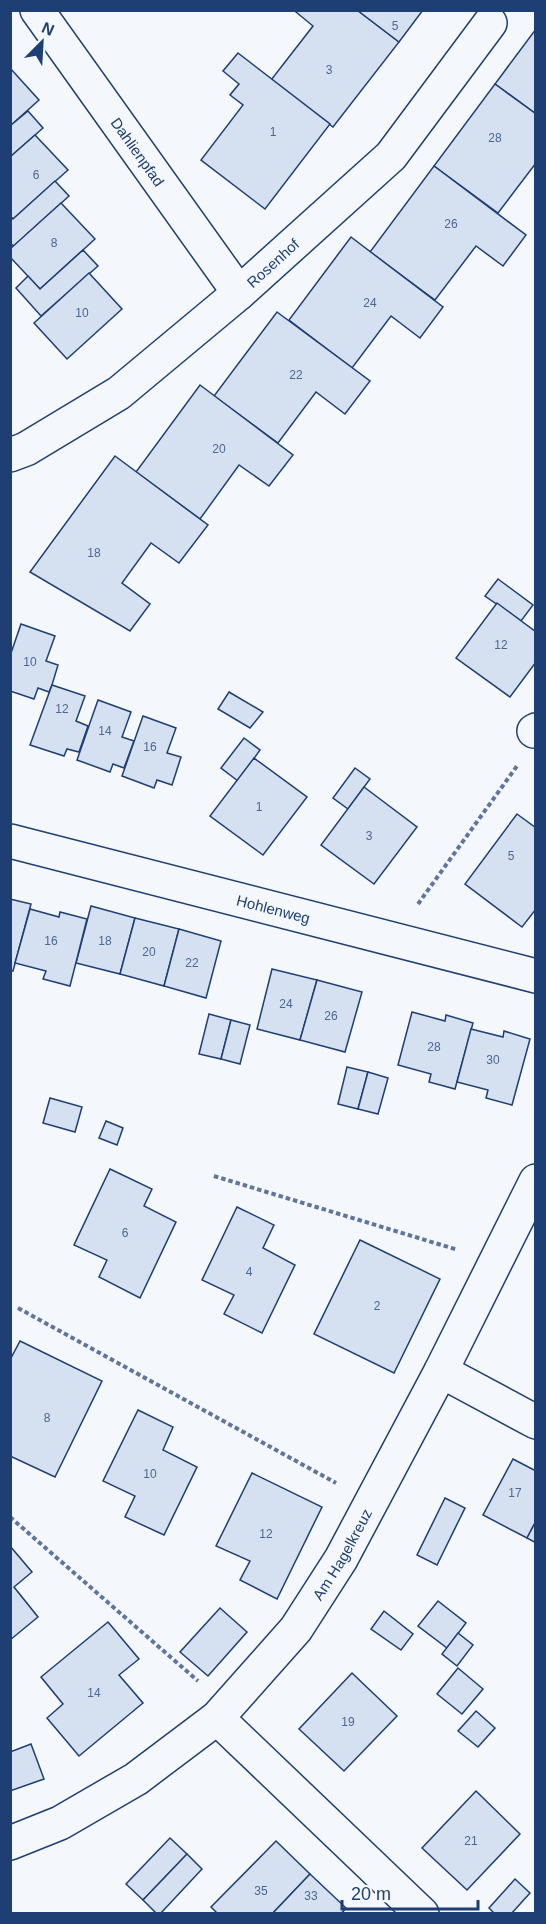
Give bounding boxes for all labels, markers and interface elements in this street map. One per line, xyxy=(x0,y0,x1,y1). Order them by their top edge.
north arrow xyxy=(12,12,72,72)
text: N xyxy=(39,19,57,39)
house number: 5 xyxy=(392,19,399,33)
house number: 3 xyxy=(326,63,333,77)
street label: Dahlienpfad xyxy=(108,114,168,189)
house number: 1 xyxy=(270,125,277,139)
house number: 28 xyxy=(488,131,502,145)
house number: 6 xyxy=(33,168,40,182)
house number: 26 xyxy=(444,217,458,231)
street label: Rosenhof xyxy=(243,234,303,291)
house number: 8 xyxy=(51,236,58,250)
house number: 24 xyxy=(363,296,377,310)
house number: 10 xyxy=(75,306,89,320)
house number: 22 xyxy=(289,368,303,382)
house number: 20 xyxy=(212,442,226,456)
house number: 18 xyxy=(87,546,101,560)
house number: 12 xyxy=(494,638,508,652)
house number: 10 xyxy=(23,655,37,669)
house number: 12 xyxy=(55,702,69,716)
house number: 14 xyxy=(98,724,112,738)
house number: 16 xyxy=(143,740,157,754)
house number: 1 xyxy=(256,800,263,814)
house number: 3 xyxy=(366,829,373,843)
house number: 5 xyxy=(508,849,515,863)
street label: Hohlenweg xyxy=(235,891,312,926)
house number: 16 xyxy=(44,934,58,948)
house number: 18 xyxy=(98,934,112,948)
house number: 20 xyxy=(142,945,156,959)
house number: 22 xyxy=(185,956,199,970)
house number: 24 xyxy=(279,997,293,1011)
house number: 26 xyxy=(324,1009,338,1023)
house number: 28 xyxy=(427,1040,441,1054)
house number: 30 xyxy=(486,1053,500,1067)
house number: 6 xyxy=(122,1226,129,1240)
house number: 4 xyxy=(246,1265,253,1279)
house number: 2 xyxy=(374,1299,381,1313)
house number: 8 xyxy=(44,1411,51,1425)
house number: 10 xyxy=(143,1467,157,1481)
house number: 17 xyxy=(508,1486,522,1500)
street label: Am Hagelkreuz xyxy=(309,1506,375,1603)
house number: 12 xyxy=(259,1527,273,1541)
house number: 14 xyxy=(87,1686,101,1700)
house number: 19 xyxy=(341,1715,355,1729)
house number: 21 xyxy=(464,1834,478,1848)
scale bar xyxy=(342,1873,478,1911)
house number: 35 xyxy=(254,1884,268,1898)
text: 20 m xyxy=(351,1884,391,1904)
house number: 33 xyxy=(304,1889,318,1903)

